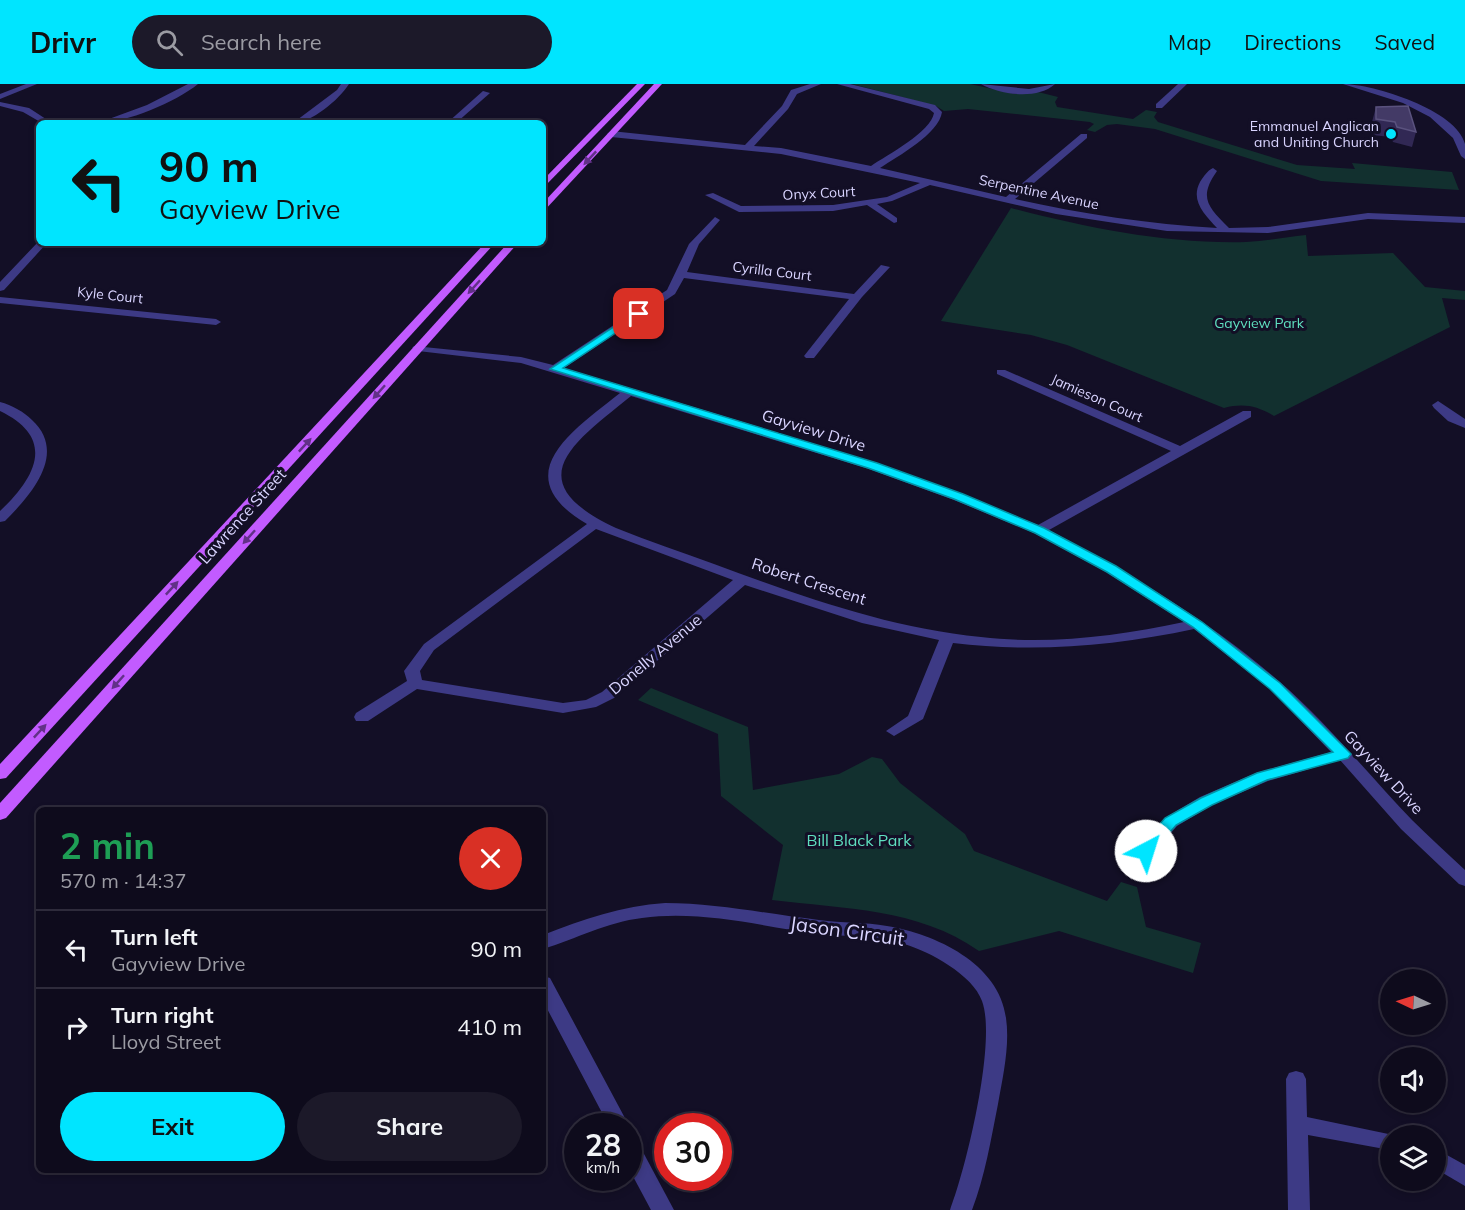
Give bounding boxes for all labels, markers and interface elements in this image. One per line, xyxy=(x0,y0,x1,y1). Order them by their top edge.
search box xyxy=(132,15,552,69)
text: Drivr xyxy=(30,25,96,60)
icon: search xyxy=(153,26,186,59)
text: Search here xyxy=(201,28,322,56)
text: Map xyxy=(1168,29,1211,55)
text: Directions xyxy=(1244,29,1341,55)
text: Saved xyxy=(1374,29,1435,55)
place label: Emmanuel Anglican and Uniting Church xyxy=(1250,117,1379,151)
marker: Emmanuel Anglican and Uniting Church xyxy=(1384,127,1398,141)
text: 90 m xyxy=(159,140,259,193)
icon: left xyxy=(60,144,138,222)
one-way arrow xyxy=(584,150,597,165)
street label: Serpentine Avenue xyxy=(977,171,1101,213)
street label: Onyx Court xyxy=(782,182,856,204)
text: Gayview Drive xyxy=(159,192,340,226)
street label: Cyrilla Court xyxy=(732,257,813,285)
one-way arrow xyxy=(467,279,481,294)
street label: Kyle Court xyxy=(76,283,144,307)
pin xyxy=(613,288,664,339)
icon: arrive xyxy=(622,297,655,330)
park label: Gayview Park xyxy=(1214,314,1305,332)
street label: Jamieson Court xyxy=(1048,370,1146,426)
one-way arrow xyxy=(373,384,386,399)
street label: Gayview Drive xyxy=(760,405,868,455)
one-way arrow xyxy=(298,438,311,453)
street label: Lawrence Street xyxy=(194,464,290,568)
one-way arrow xyxy=(243,529,256,544)
street label: Robert Crescent xyxy=(749,553,869,609)
one-way arrow xyxy=(165,581,178,596)
street label: Donelly Avenue xyxy=(604,609,706,699)
one-way arrow xyxy=(112,674,125,689)
one-way arrow xyxy=(33,724,46,739)
street label: Gayview Drive xyxy=(1340,726,1428,818)
position arrow xyxy=(1114,819,1178,883)
text: 2 min xyxy=(60,823,155,868)
button: close xyxy=(459,827,522,890)
park label: Bill Black Park xyxy=(807,830,912,850)
text: 570 m · 14:37 xyxy=(60,868,186,893)
street label: Jason Circuit xyxy=(788,910,906,951)
text: Turn left xyxy=(111,923,198,951)
icon: left xyxy=(60,933,93,966)
text: 90 m xyxy=(471,935,522,963)
text: Gayview Drive xyxy=(111,951,245,976)
north arrow xyxy=(1380,969,1446,1035)
map controls xyxy=(1380,969,1446,1191)
text: Turn right xyxy=(111,1001,214,1029)
icon: right xyxy=(60,1011,93,1044)
text: 410 m xyxy=(457,1013,522,1041)
text: Lloyd Street xyxy=(111,1029,221,1054)
button: sound xyxy=(1380,1047,1446,1113)
button: Exit xyxy=(60,1092,285,1161)
button: Share xyxy=(297,1092,522,1161)
speed limit sign: 30 xyxy=(654,1113,732,1191)
button: layers xyxy=(1380,1125,1446,1191)
text: 28 xyxy=(585,1126,621,1164)
text: km/h xyxy=(586,1158,620,1177)

